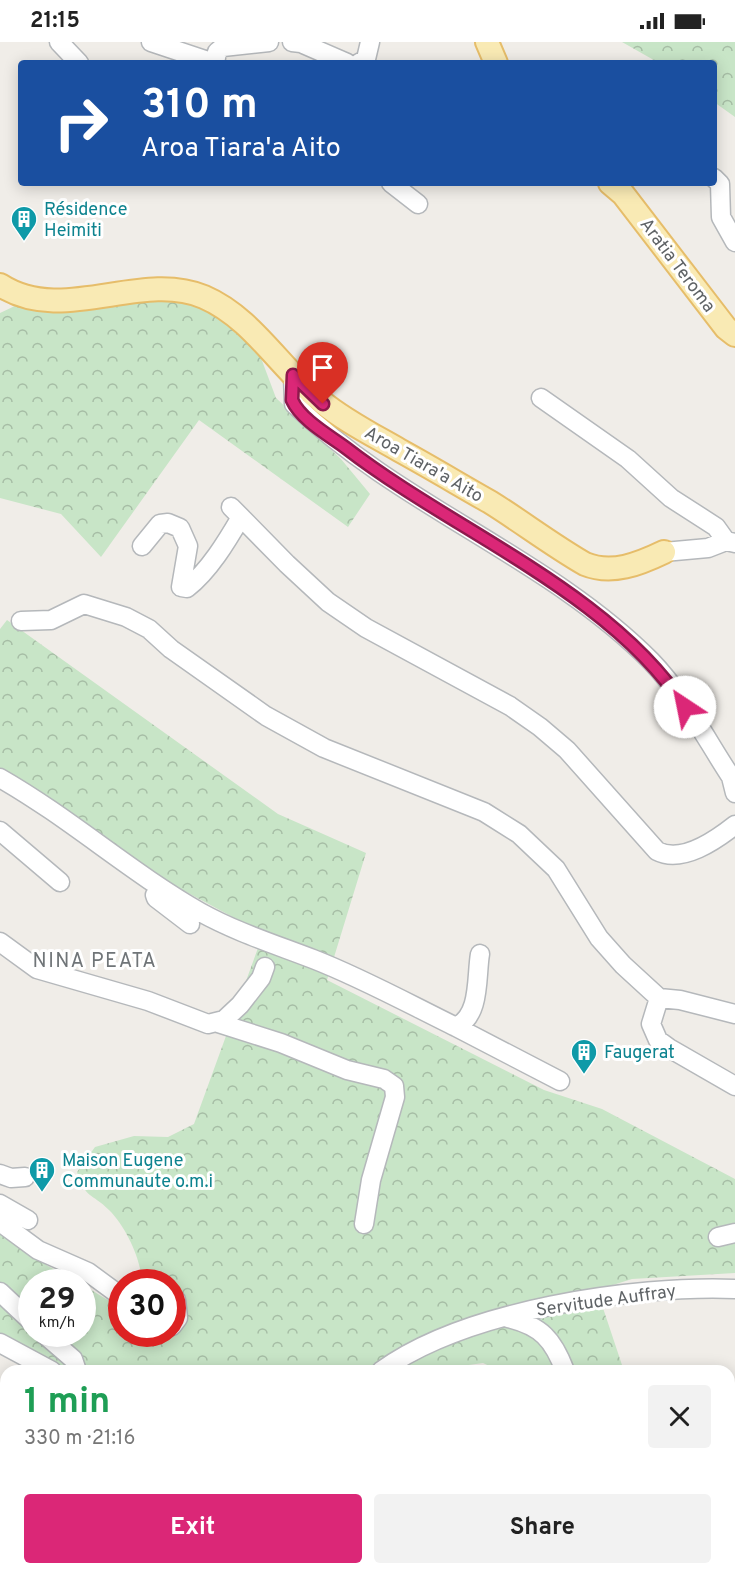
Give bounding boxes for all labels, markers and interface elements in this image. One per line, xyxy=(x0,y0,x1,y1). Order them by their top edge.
text: 21:15 xyxy=(30,8,80,35)
text: 310 m xyxy=(141,80,258,133)
icon: right xyxy=(42,84,120,162)
text: Aroa Tiara'a Aito xyxy=(141,132,341,166)
place label: Résidence Heimiti xyxy=(44,199,127,243)
building icon: Résidence Heimiti xyxy=(9,204,39,242)
street label: Aratia Teroma xyxy=(634,214,720,318)
pin xyxy=(297,342,348,404)
icon: arrive xyxy=(306,351,339,384)
street label: Aroa Tiara'a Aito xyxy=(360,422,487,509)
position arrow xyxy=(653,675,717,739)
district label: NINA PEATA xyxy=(33,949,157,975)
building icon: Faugerat xyxy=(569,1037,599,1075)
place label: Faugerat xyxy=(604,1042,675,1065)
place label: Maison Eugene Communaute o.m.i xyxy=(62,1150,213,1194)
building icon: Maison Eugene Communaute o.m.i xyxy=(27,1155,57,1193)
speed limit sign: 30 xyxy=(108,1269,186,1347)
street label: Servitude Auffray xyxy=(535,1280,678,1323)
text: 29 xyxy=(39,1282,75,1319)
text: km/h xyxy=(39,1314,75,1333)
text: 1 min xyxy=(24,1380,110,1426)
button: close xyxy=(648,1385,711,1448)
text: 330 m · 21:16 xyxy=(24,1426,135,1452)
button: Exit xyxy=(24,1494,362,1563)
button: Share xyxy=(374,1494,711,1563)

